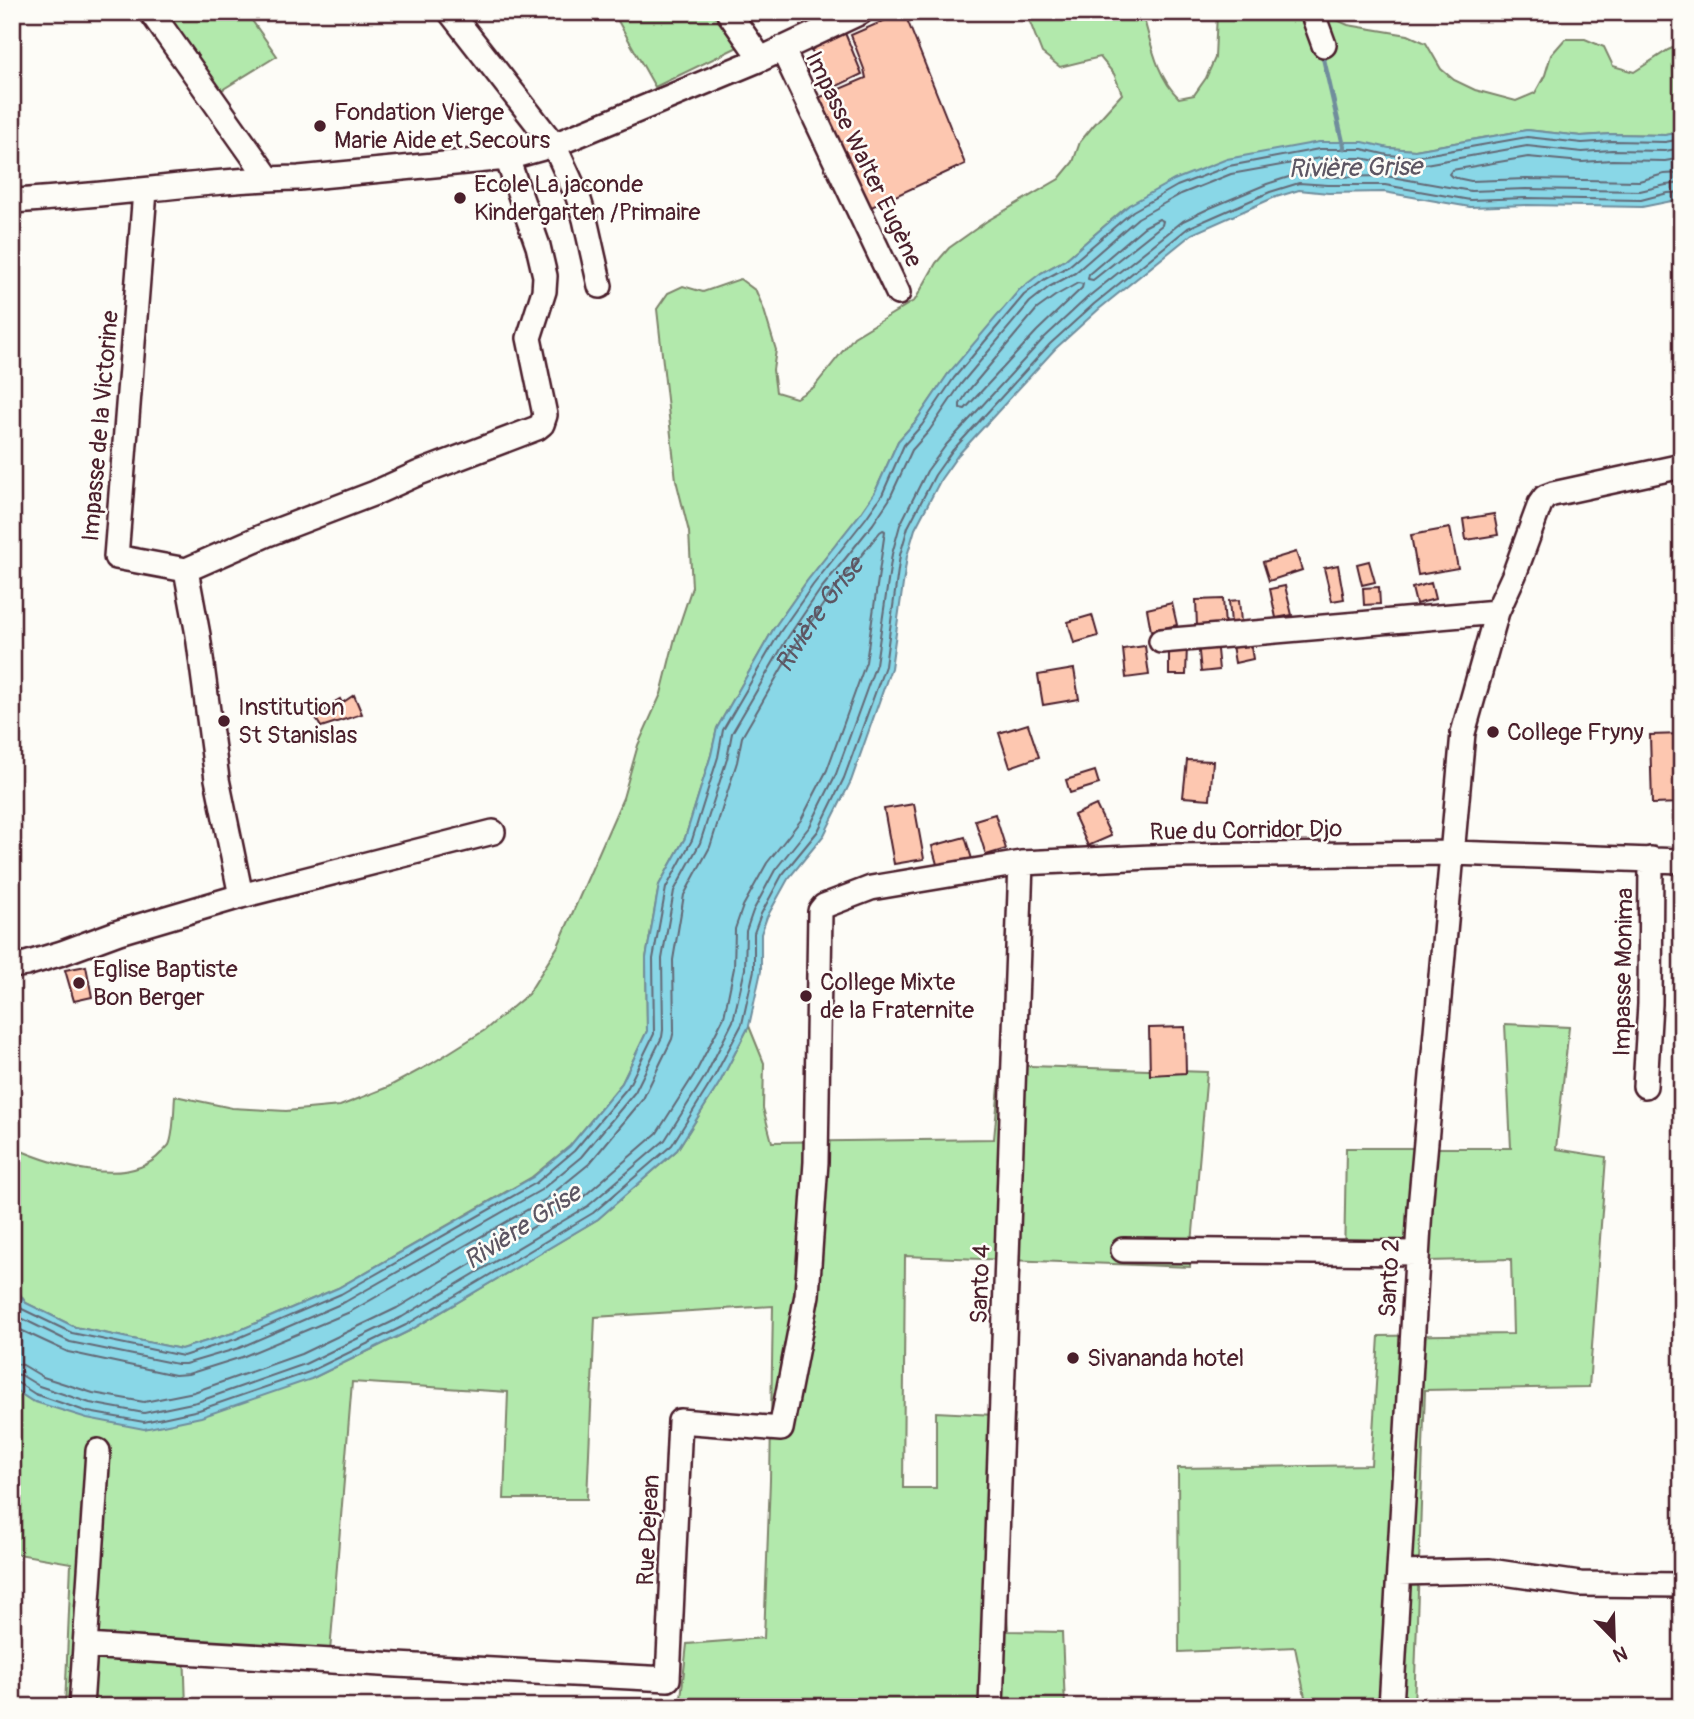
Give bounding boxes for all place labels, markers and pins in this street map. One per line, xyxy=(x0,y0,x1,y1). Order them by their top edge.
place label: Fondation Vierge Marie Aide et Secours xyxy=(334,98,550,155)
marker: Fondation Vierge Marie Aide et Secours xyxy=(312,118,328,134)
place label: Ecole La jaconde Kindergarten /Primaire xyxy=(474,170,701,227)
marker: Ecole La jaconde Kindergarten /Primaire xyxy=(452,190,468,206)
place label: Institution St Stanislas xyxy=(238,693,357,750)
marker: Institution St Stanislas xyxy=(216,713,232,729)
place label: College Fryny xyxy=(1507,718,1644,747)
marker: College Fryny xyxy=(1485,724,1501,740)
place label: Eglise Baptiste Bon Berger xyxy=(93,955,238,1012)
place label: College Mixte de la Fraternite xyxy=(820,968,974,1025)
marker: Eglise Baptiste Bon Berger xyxy=(71,975,87,991)
marker: College Mixte de la Fraternite xyxy=(798,988,814,1004)
place label: Sivananda hotel xyxy=(1087,1344,1244,1373)
marker: Sivananda hotel xyxy=(1065,1350,1081,1366)

